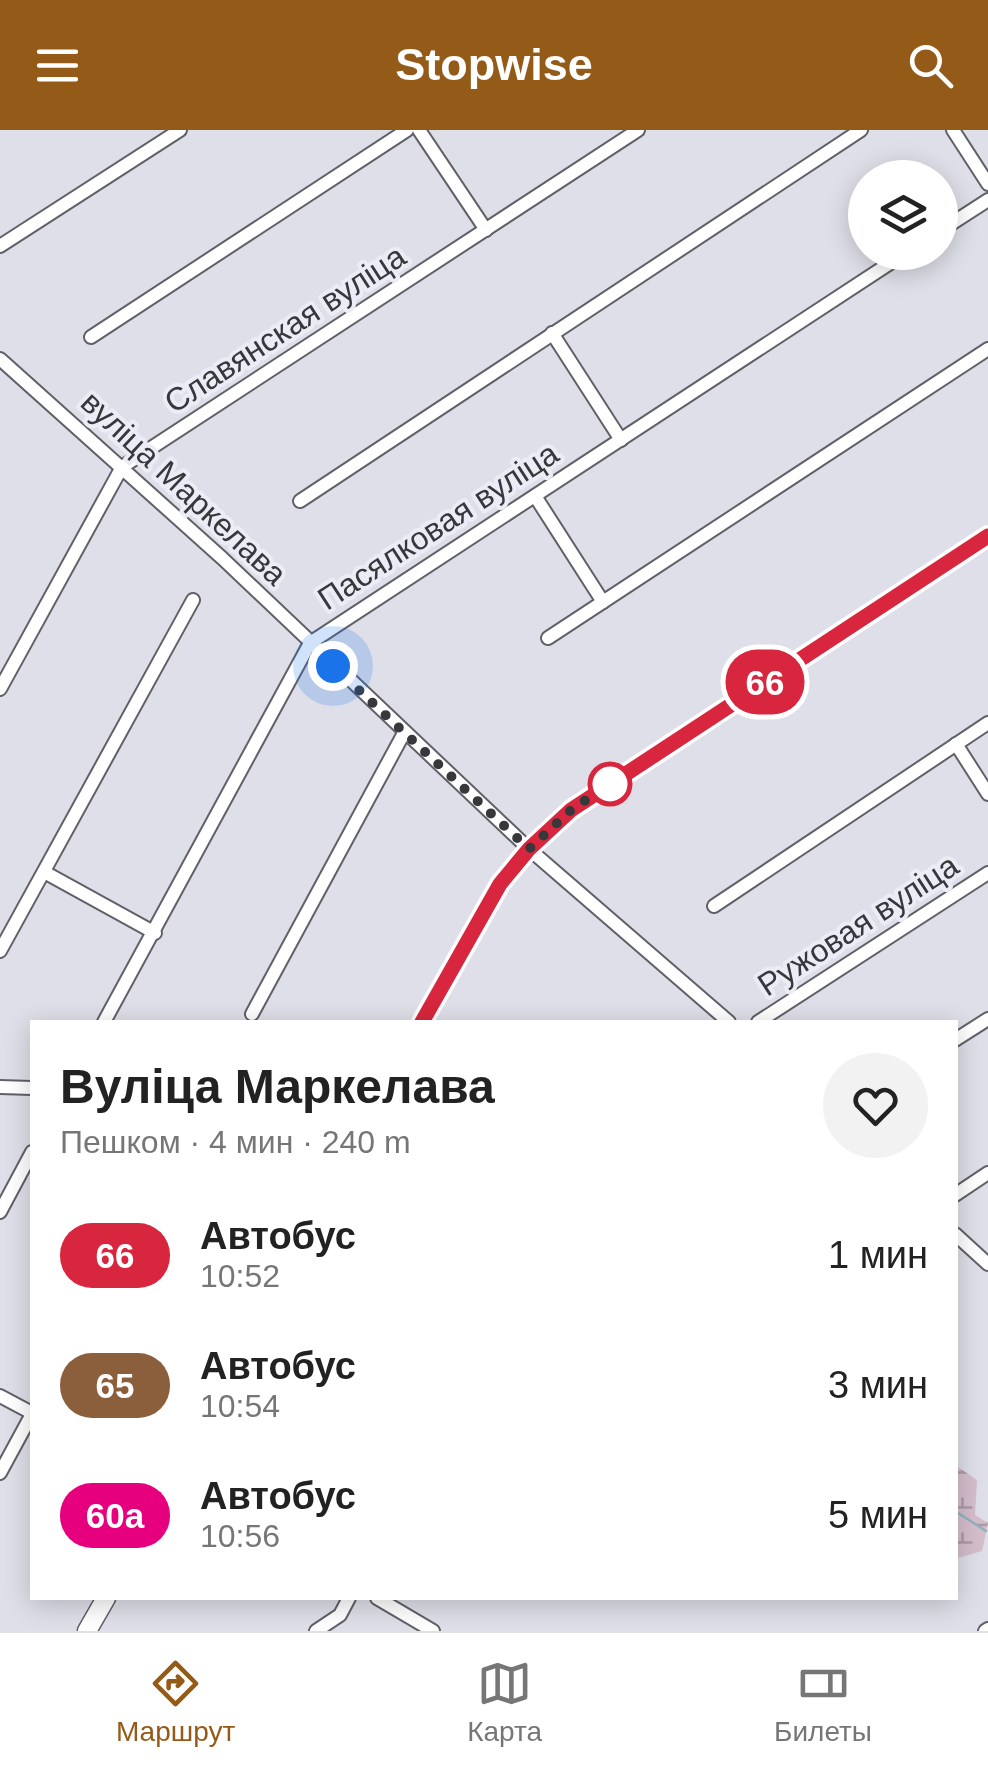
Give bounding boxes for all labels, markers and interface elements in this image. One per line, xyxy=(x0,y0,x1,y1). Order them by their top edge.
icon: menu xyxy=(30,38,85,93)
icon: search xyxy=(903,38,958,93)
text: Stopwise xyxy=(395,39,593,90)
map controls xyxy=(848,160,958,270)
button: layers xyxy=(848,160,958,270)
street label: Славянская вуліца xyxy=(158,238,412,420)
street label: вуліца Маркелава xyxy=(74,384,294,592)
street label: Пасялковая вуліца xyxy=(311,435,565,617)
your location xyxy=(308,641,358,691)
line badge: 66 xyxy=(720,650,810,714)
text: 66 xyxy=(746,663,784,702)
unlabelled marker xyxy=(589,763,631,805)
street label: Ружовая вуліца xyxy=(751,847,965,1003)
button: heart xyxy=(823,1053,928,1158)
text: Вуліца Маркелава xyxy=(60,1060,495,1113)
text: Пешком · 4 мин · 240 m xyxy=(60,1124,411,1160)
text: Автобус xyxy=(200,1215,356,1257)
text: 1 мин xyxy=(828,1234,928,1276)
text: 66 xyxy=(96,1236,134,1275)
text: 10:52 xyxy=(200,1258,280,1294)
text: Автобус xyxy=(200,1345,356,1387)
text: 3 мин xyxy=(828,1364,928,1406)
text: 65 xyxy=(96,1366,134,1405)
text: 10:54 xyxy=(200,1388,280,1424)
text: Автобус xyxy=(200,1475,356,1517)
text: 5 мин xyxy=(828,1494,928,1536)
text: 60а xyxy=(86,1496,144,1535)
text: 10:56 xyxy=(200,1518,280,1554)
tab: Маршрут xyxy=(116,1656,235,1748)
tab: Карта xyxy=(467,1656,542,1748)
tab: Билеты xyxy=(774,1656,872,1748)

